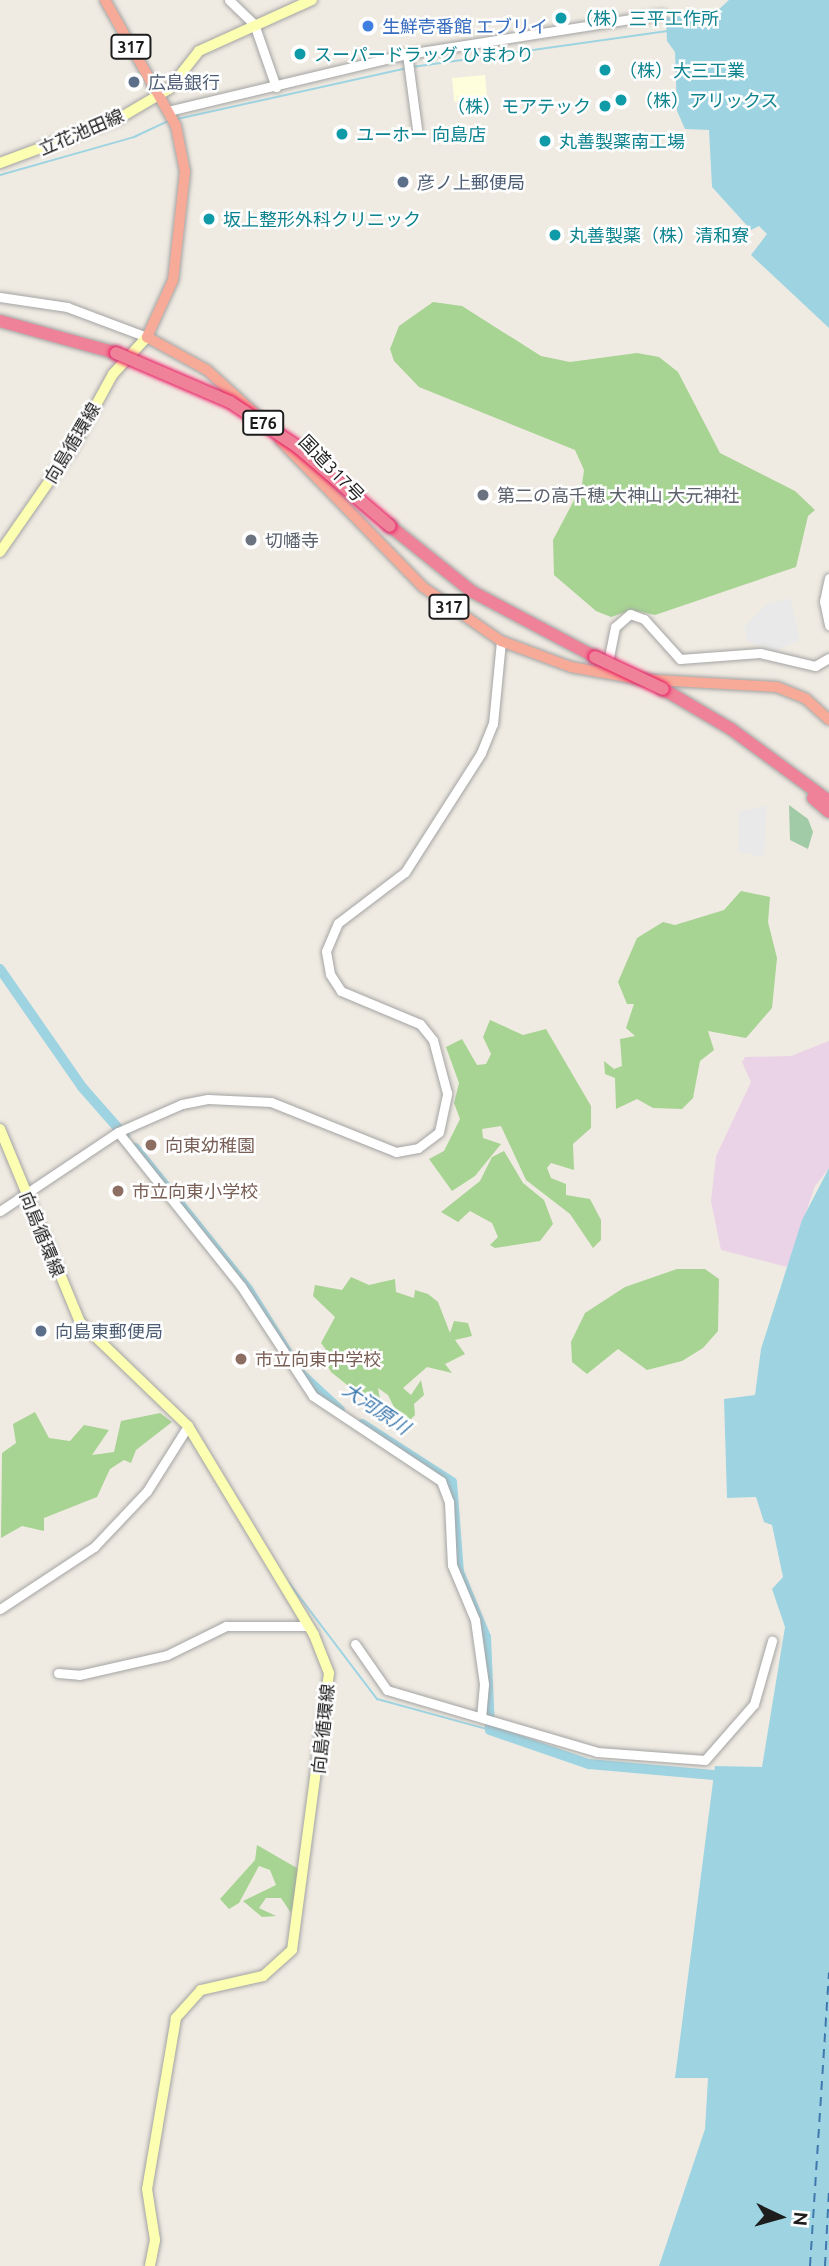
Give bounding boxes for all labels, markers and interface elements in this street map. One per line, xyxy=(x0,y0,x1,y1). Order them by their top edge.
place label: （株）三平工作所 xyxy=(575,7,719,29)
marker: （株）三平工作所 xyxy=(553,10,569,26)
place label: 生鮮壱番館 エブリイ xyxy=(382,15,548,37)
marker: 生鮮壱番館 エブリイ xyxy=(360,18,376,34)
road number: 317 xyxy=(110,34,152,60)
place label: スーパードラッグ ひまわり xyxy=(314,43,534,65)
marker: スーパードラッグ ひまわり xyxy=(292,46,308,62)
place label: （株）大三工業 xyxy=(619,59,745,81)
marker: （株）大三工業 xyxy=(597,62,613,78)
place label: 広島銀行 xyxy=(148,71,220,93)
marker: 広島銀行 xyxy=(126,74,142,90)
place label: （株）アリックス xyxy=(635,89,779,111)
marker: （株）アリックス xyxy=(613,92,629,108)
place label: （株）モアテック xyxy=(447,95,591,117)
marker: （株）モアテック xyxy=(597,98,613,114)
street label: 立花池田線 xyxy=(35,104,127,160)
place label: ユーホー 向島店 xyxy=(356,123,486,145)
marker: ユーホー 向島店 xyxy=(334,126,350,142)
place label: 丸善製薬南工場 xyxy=(559,130,685,152)
marker: 丸善製薬南工場 xyxy=(537,133,553,149)
place label: 彦ノ上郵便局 xyxy=(417,171,525,193)
marker: 彦ノ上郵便局 xyxy=(395,174,411,190)
place label: 坂上整形外科クリニック xyxy=(223,208,421,230)
marker: 坂上整形外科クリニック xyxy=(201,211,217,227)
place label: 丸善製薬（株）清和寮 xyxy=(569,224,749,246)
marker: 丸善製薬（株）清和寮 xyxy=(547,227,563,243)
street label: 向島循環線 xyxy=(40,399,104,487)
road number: E76 xyxy=(242,410,284,436)
street label: 国道317号 xyxy=(295,430,369,506)
place label: 第二の高千穂 大神山 大元神社 xyxy=(497,484,739,506)
marker: 第二の高千穂 大神山 大元神社 xyxy=(475,487,491,503)
place label: 切幡寺 xyxy=(265,529,319,551)
marker: 切幡寺 xyxy=(243,532,259,548)
road number: 317 xyxy=(428,594,470,620)
place label: 向東幼稚園 xyxy=(165,1134,255,1156)
marker: 向東幼稚園 xyxy=(143,1137,159,1153)
place label: 市立向東小学校 xyxy=(132,1180,258,1202)
marker: 市立向東小学校 xyxy=(110,1183,126,1199)
street label: 向島循環線 xyxy=(15,1188,69,1280)
place label: 向島東郵便局 xyxy=(55,1320,163,1342)
marker: 向島東郵便局 xyxy=(33,1323,49,1339)
place label: 市立向東中学校 xyxy=(255,1348,381,1370)
marker: 市立向東中学校 xyxy=(233,1351,249,1367)
water label: 大河原川 xyxy=(338,1378,414,1440)
street label: 向島循環線 xyxy=(308,1683,338,1775)
north arrow xyxy=(745,2182,815,2252)
text: N xyxy=(789,2211,812,2227)

